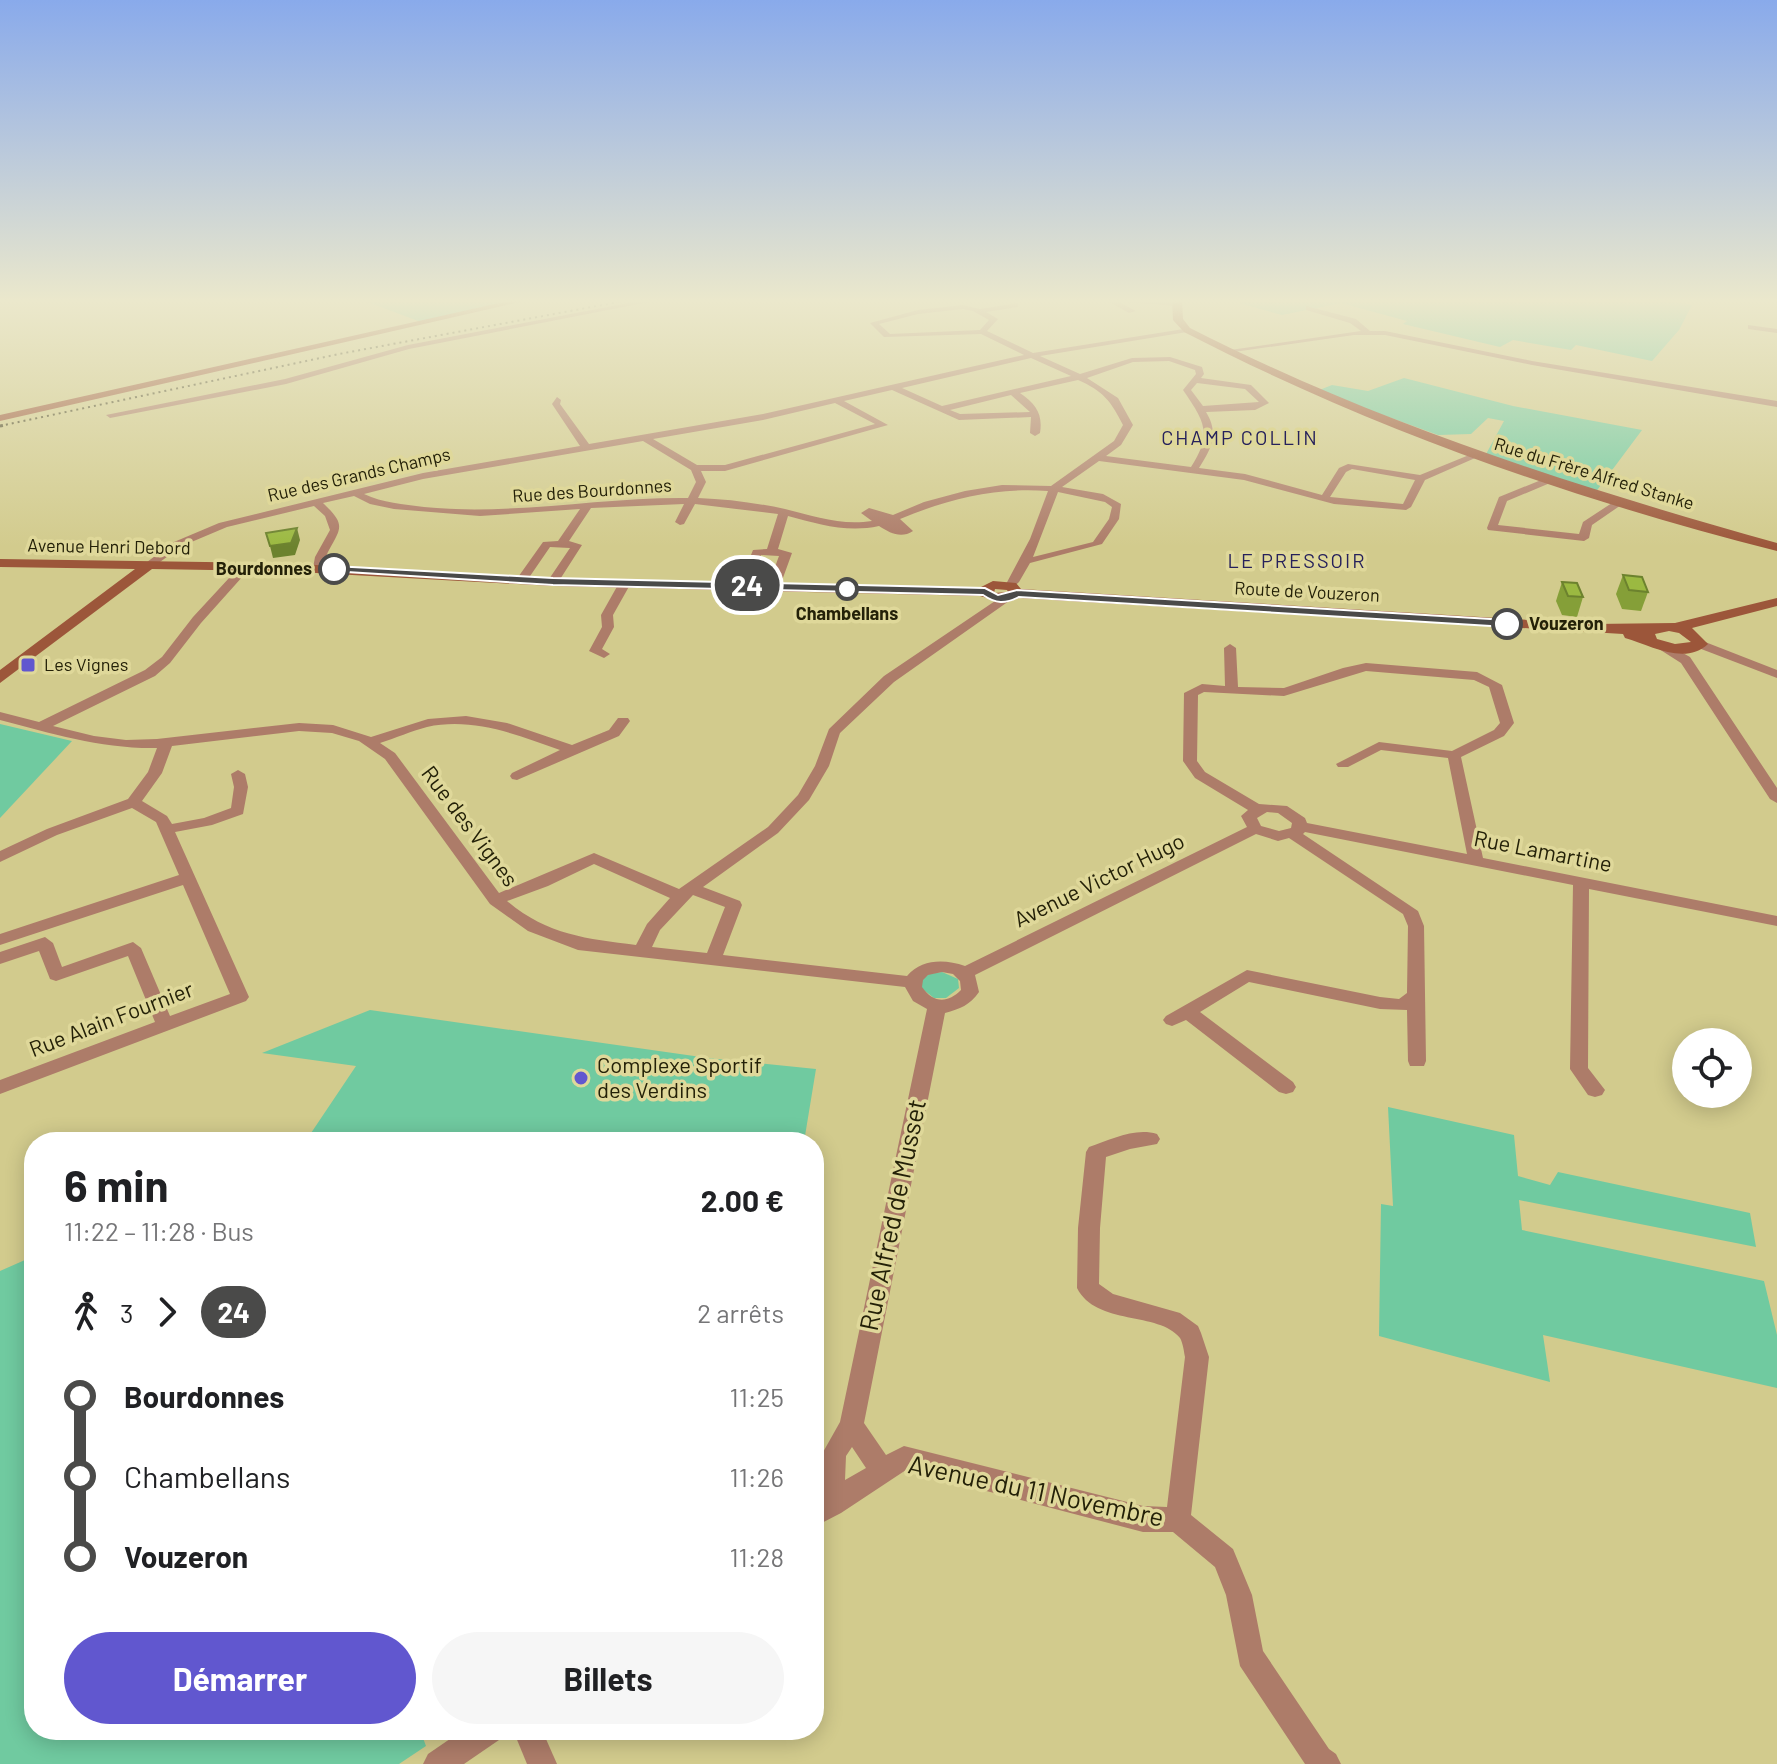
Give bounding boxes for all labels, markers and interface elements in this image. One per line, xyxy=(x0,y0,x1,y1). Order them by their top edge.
district label: CHAMP COLLIN xyxy=(1161,425,1319,449)
street label: Rue du Frère Alfred Stanke xyxy=(1492,432,1697,514)
street label: Rue des Grands Champs xyxy=(265,442,452,506)
street label: Rue des Bourdonnes xyxy=(512,473,672,507)
street label: Avenue Henri Debord xyxy=(27,534,191,558)
district label: LE PRESSOIR xyxy=(1228,548,1366,572)
marker: Bourdonnes xyxy=(319,554,349,584)
place label: Bourdonnes xyxy=(216,557,312,579)
line badge: 24 xyxy=(711,559,783,611)
text: 24 xyxy=(731,568,763,602)
street label: Route de Vouzeron xyxy=(1234,576,1380,606)
marker: Chambellans xyxy=(836,578,858,600)
place label: Chambellans xyxy=(796,602,898,624)
marker: Vouzeron xyxy=(1492,609,1522,639)
place label: Vouzeron xyxy=(1529,612,1604,634)
place label: Les Vignes xyxy=(44,653,128,675)
marker: Les Vignes xyxy=(19,656,37,674)
street label: Rue des Vignes xyxy=(417,760,525,891)
street label: Rue Lamartine xyxy=(1472,824,1614,876)
street label: Avenue Victor Hugo xyxy=(1009,827,1188,932)
street label: Rue Alain Fournier xyxy=(25,975,196,1061)
map controls xyxy=(1672,1028,1752,1108)
button: locate xyxy=(1672,1028,1752,1108)
place label: Complexe Sportif des Verdins xyxy=(597,1051,762,1102)
marker: Complexe Sportif des Verdins xyxy=(572,1069,590,1087)
street label: Rue Alfred de Musset xyxy=(852,1096,931,1333)
text: 6 min xyxy=(64,1158,168,1211)
text: 2.00 € xyxy=(701,1182,784,1218)
text: 11:22 – 11:28 · Bus xyxy=(64,1215,254,1246)
icon: walk xyxy=(64,1290,108,1334)
icon: forward xyxy=(145,1290,189,1334)
text: 24 xyxy=(217,1295,250,1329)
text: 3 xyxy=(120,1297,133,1328)
text: 2 arrêts xyxy=(697,1297,784,1328)
text: Bourdonnes xyxy=(124,1378,284,1414)
text: 11:25 xyxy=(730,1381,784,1412)
street label: Avenue du 11 Novembre xyxy=(906,1447,1167,1532)
text: Chambellans xyxy=(124,1458,290,1494)
text: 11:26 xyxy=(730,1461,784,1492)
text: Vouzeron xyxy=(124,1538,248,1574)
text: 11:28 xyxy=(729,1541,784,1572)
button: Démarrer xyxy=(64,1632,416,1724)
button: Billets xyxy=(432,1632,784,1724)

